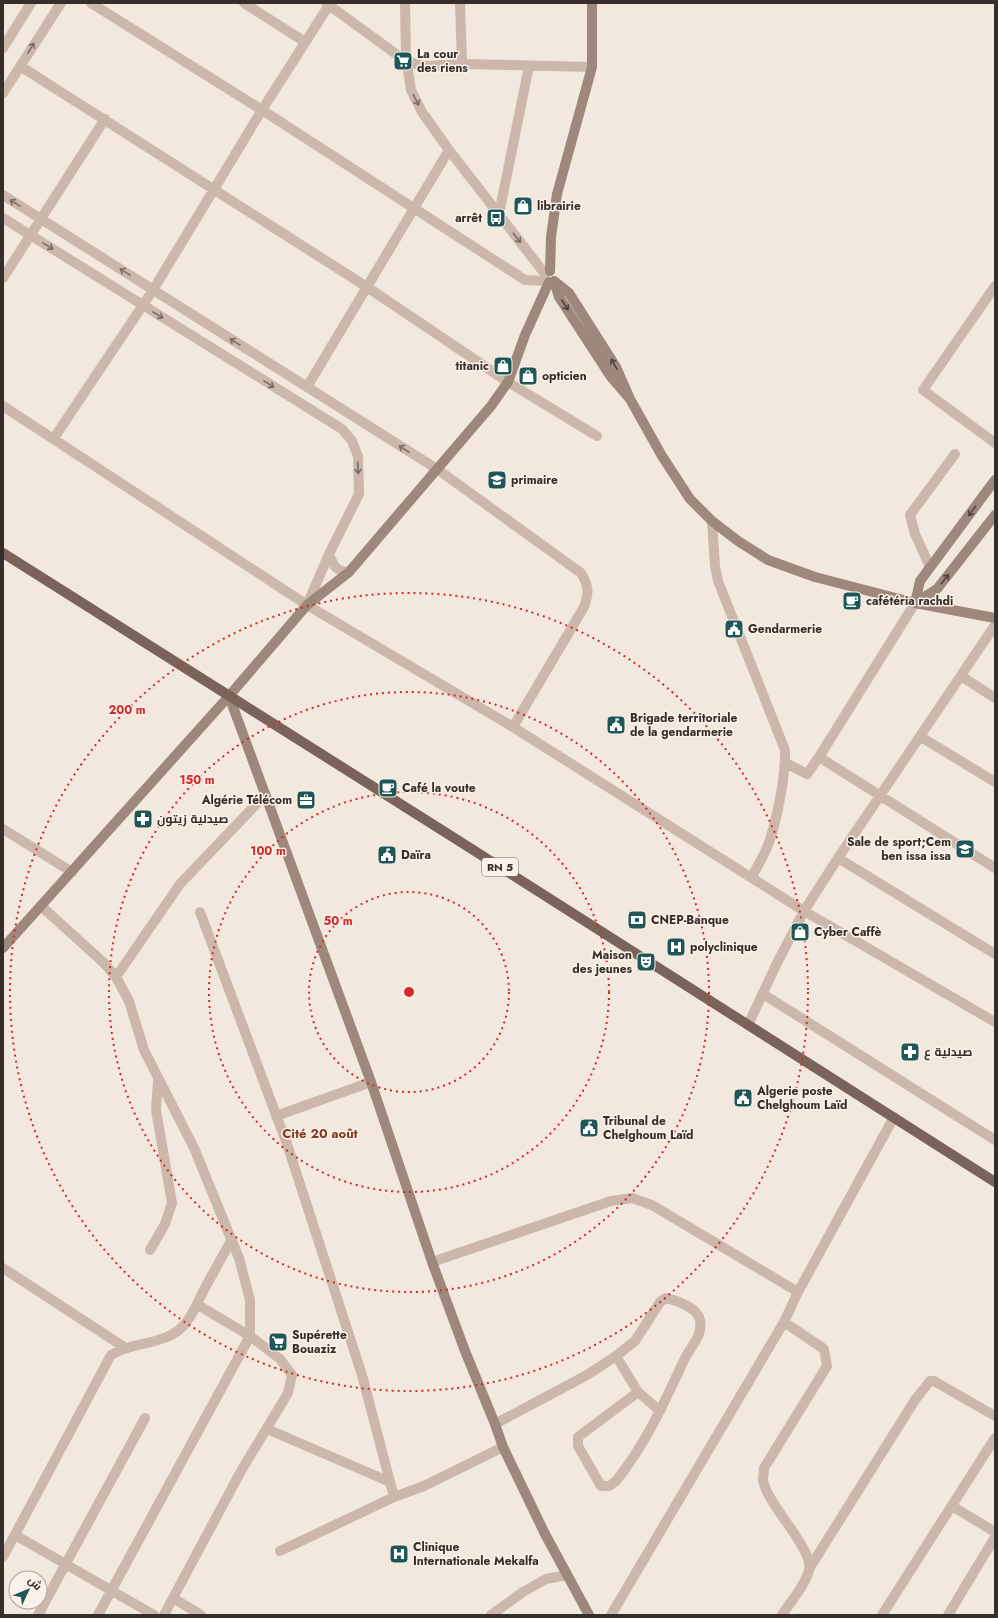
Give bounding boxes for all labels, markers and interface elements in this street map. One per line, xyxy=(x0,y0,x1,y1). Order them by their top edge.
one-way arrow xyxy=(28,42,36,54)
place label: La cour des riens xyxy=(417,45,468,77)
supermarket icon: La cour des riens xyxy=(392,50,414,72)
one-way arrow xyxy=(413,93,420,105)
shop icon: librairie xyxy=(512,195,534,217)
place label: librairie xyxy=(537,197,581,215)
one-way arrow xyxy=(10,199,21,207)
bus stop icon: arrêt xyxy=(485,207,507,229)
place label: arrêt xyxy=(455,209,482,227)
one-way arrow xyxy=(513,232,522,243)
one-way arrow xyxy=(42,242,53,250)
one-way arrow xyxy=(119,268,131,276)
one-way arrow xyxy=(561,299,569,311)
one-way arrow xyxy=(152,311,163,319)
one-way arrow xyxy=(229,337,241,345)
shop icon: titanic xyxy=(492,355,514,377)
place label: titanic xyxy=(455,357,489,375)
one-way arrow xyxy=(610,358,618,370)
shop icon: opticien xyxy=(517,365,539,387)
place label: opticien xyxy=(542,367,587,385)
one-way arrow xyxy=(263,380,275,388)
one-way arrow xyxy=(398,444,410,452)
one-way arrow xyxy=(355,461,362,474)
school or university icon: primaire xyxy=(486,469,508,491)
place label: primaire xyxy=(511,471,558,489)
one-way arrow xyxy=(968,506,976,517)
one-way arrow xyxy=(941,574,949,585)
cafe icon: cafétéria rachdi xyxy=(841,590,863,612)
place label: cafétéria rachdi xyxy=(866,592,953,610)
public building icon: Gendarmerie xyxy=(723,618,745,640)
place label: Gendarmerie xyxy=(748,620,822,638)
text: 200 m xyxy=(108,701,146,719)
place label: Brigade territoriale de la gendarmerie xyxy=(630,709,738,741)
public building icon: Brigade territoriale de la gendarmerie xyxy=(605,714,627,736)
text: 150 m xyxy=(179,771,215,789)
cafe icon: Café la voute xyxy=(377,777,399,799)
place label: Café la voute xyxy=(402,779,476,797)
office icon: Algérie Télécom xyxy=(295,789,317,811)
place label: Algérie Télécom xyxy=(201,791,292,809)
pharmacy icon: صيدلية زيتون xyxy=(132,808,154,830)
place label: صيدلية زيتون xyxy=(157,810,228,828)
place label: Sale de sport;Cem ben issa issa xyxy=(847,833,951,865)
school or university icon: Sale de sport;Cem ben issa issa xyxy=(954,838,976,860)
text: 100 m xyxy=(250,842,286,860)
public building icon: Daïra xyxy=(376,844,398,866)
place label: Daïra xyxy=(401,846,431,864)
road number: RN 5 xyxy=(482,858,518,876)
bank icon: CNEP-Banque xyxy=(626,909,648,931)
place label: CNEP-Banque xyxy=(651,911,729,929)
text: 50 m xyxy=(323,912,353,930)
shop icon: Cyber Caffè xyxy=(789,921,811,943)
place label: Cyber Caffè xyxy=(814,923,882,941)
hospital icon: polyclinique xyxy=(665,936,687,958)
place label: polyclinique xyxy=(690,938,758,956)
place label: Maison des jeunes xyxy=(572,946,633,978)
theatre icon: Maison des jeunes xyxy=(635,951,657,973)
centre of rings xyxy=(402,985,416,999)
pharmacy icon: صيدلية ع xyxy=(899,1041,921,1063)
place label: صيدلية ع xyxy=(924,1043,972,1061)
place label: Algerie poste Chelghoum Laïd xyxy=(756,1082,847,1114)
public building icon: Algerie poste Chelghoum Laïd xyxy=(732,1087,754,1109)
place label: Tribunal de Chelghoum Laïd xyxy=(603,1112,693,1144)
public building icon: Tribunal de Chelghoum Laïd xyxy=(578,1117,600,1139)
district label: Cité 20 août xyxy=(282,1124,359,1143)
place label: Supérette Bouaziz xyxy=(292,1326,347,1358)
supermarket icon: Supérette Bouaziz xyxy=(267,1331,289,1353)
place label: Clinique Internationale Mekalfa xyxy=(413,1538,539,1570)
hospital icon: Clinique Internationale Mekalfa xyxy=(388,1543,410,1565)
north arrow xyxy=(8,1570,48,1610)
text: ش xyxy=(25,1572,46,1594)

